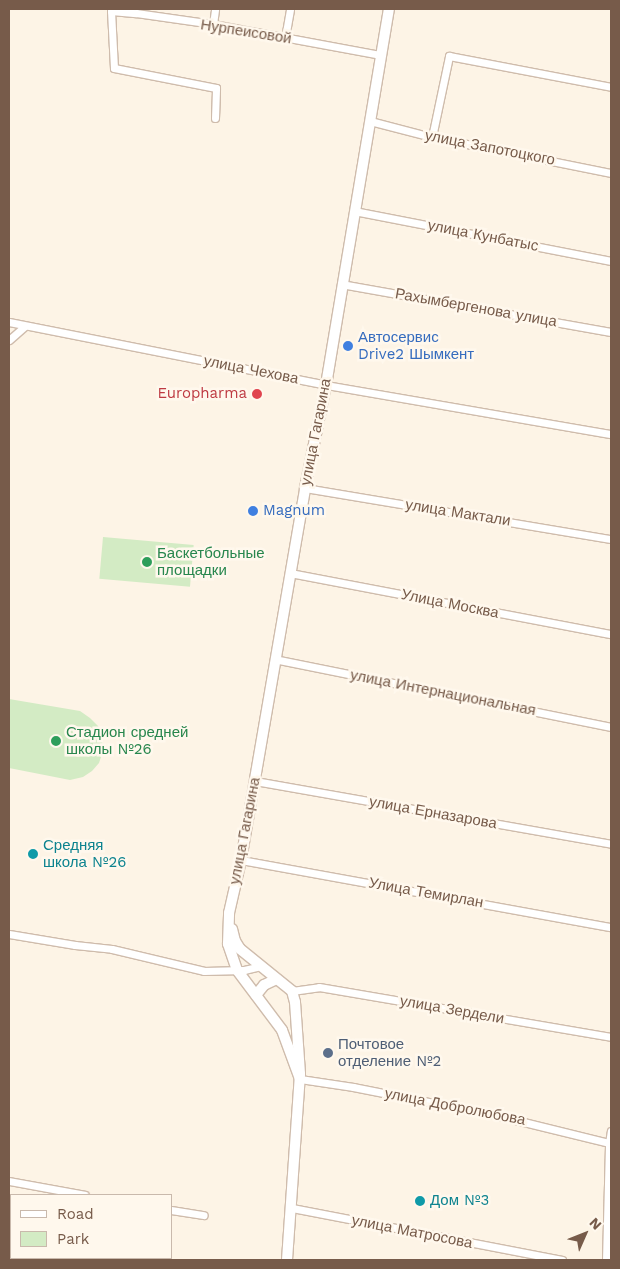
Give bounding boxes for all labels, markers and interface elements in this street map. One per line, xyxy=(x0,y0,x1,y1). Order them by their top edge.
street label: Нурпеисовой xyxy=(199,16,293,48)
street label: улица Запотоцкого xyxy=(423,127,557,169)
street label: улица Кунбатыс xyxy=(426,216,540,256)
street label: Рахымбергенова улица xyxy=(394,285,558,331)
place label: Автосервис Drive2 Шымкент xyxy=(358,328,474,363)
marker: Автосервис Drive2 Шымкент xyxy=(342,340,354,352)
street label: улица Чехова xyxy=(202,352,300,388)
street label: улица Гагарина xyxy=(297,377,335,487)
place label: Europharma xyxy=(157,385,247,403)
marker: Europharma xyxy=(251,388,263,400)
street label: улица Мактали xyxy=(404,496,512,530)
place label: Magnum xyxy=(263,502,325,520)
marker: Magnum xyxy=(247,505,259,517)
place label: Баскетбольные площадки xyxy=(157,544,265,579)
marker: Баскетбольные площадки xyxy=(141,556,153,568)
street label: Улица Москва xyxy=(400,586,500,622)
street label: улица Интернациональная xyxy=(349,666,537,720)
place label: Стадион средней школы №26 xyxy=(66,723,188,758)
marker: Стадион средней школы №26 xyxy=(50,735,62,747)
street label: улица Гагарина xyxy=(226,776,264,886)
street label: улица Ерназарова xyxy=(368,793,498,833)
place label: Средняя школа №26 xyxy=(43,836,126,871)
marker: Средняя школа №26 xyxy=(27,848,39,860)
street label: Улица Темирлан xyxy=(367,874,485,912)
street label: улица Зердели xyxy=(398,992,506,1028)
place label: Почтовое отделение №2 xyxy=(338,1035,441,1070)
marker: Почтовое отделение №2 xyxy=(322,1047,334,1059)
street label: улица Добролюбова xyxy=(383,1085,527,1129)
place label: Дом №3 xyxy=(430,1192,489,1210)
legend xyxy=(10,1194,172,1259)
marker: Дом №3 xyxy=(414,1195,426,1207)
text: Road xyxy=(57,1205,94,1223)
north arrow xyxy=(560,1209,610,1259)
street label: улица Матросова xyxy=(350,1211,474,1253)
text: N xyxy=(586,1214,605,1233)
text: Park xyxy=(57,1230,89,1248)

